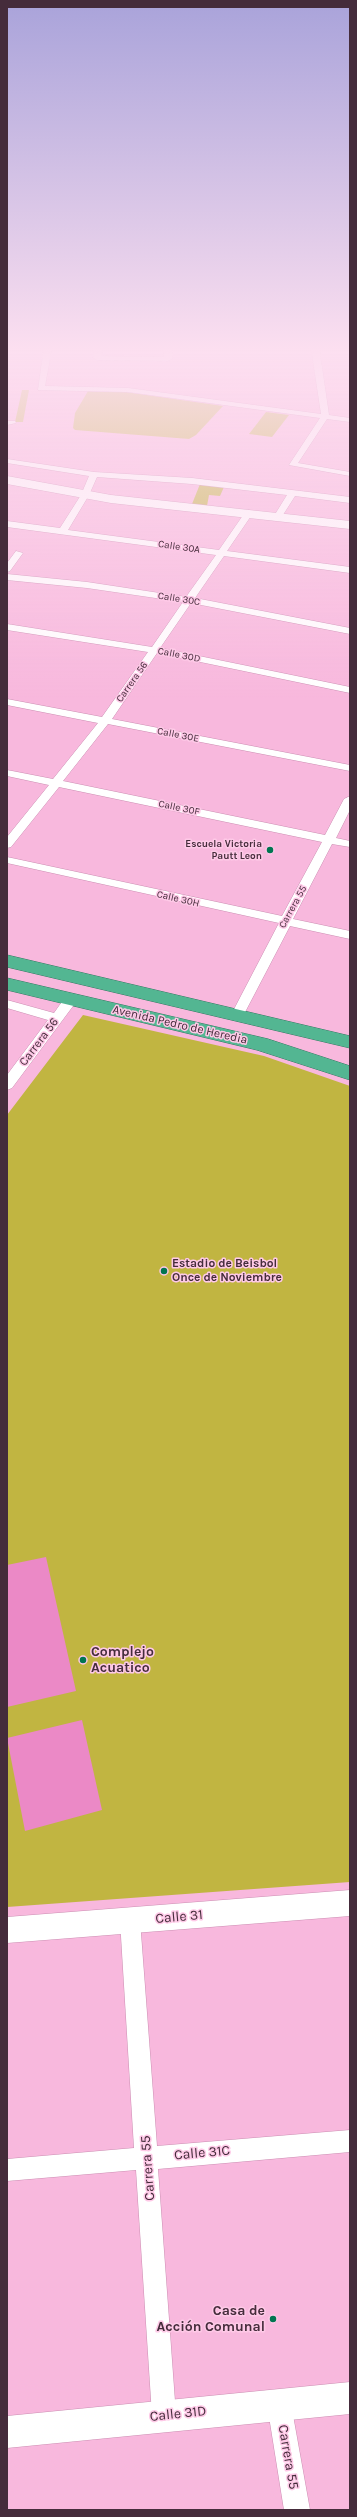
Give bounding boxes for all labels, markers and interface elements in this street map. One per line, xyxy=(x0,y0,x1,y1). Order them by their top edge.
street label: Calle 30A xyxy=(157,538,201,556)
street label: Calle 30C xyxy=(157,590,201,608)
street label: Calle 30D xyxy=(157,645,201,665)
street label: Carrera 56 xyxy=(114,659,150,705)
street label: Calle 30E xyxy=(156,725,200,745)
street label: Calle 30F xyxy=(157,798,201,818)
place label: Escuela Victoria Pautt Leon xyxy=(185,838,262,862)
marker: Escuela Victoria Pautt Leon xyxy=(265,845,275,855)
street label: Carrera 55 xyxy=(276,884,310,930)
street label: Calle 30H xyxy=(156,888,200,910)
street label: Avenida Pedro de Heredia xyxy=(111,1002,249,1048)
street label: Carrera 56 xyxy=(16,1015,62,1069)
place label: Estadio de Beisbol Once de Noviembre xyxy=(172,1257,282,1285)
marker: Estadio de Beisbol Once de Noviembre xyxy=(159,1266,169,1276)
place label: Complejo Acuatico xyxy=(91,1644,154,1676)
marker: Complejo Acuatico xyxy=(78,1655,88,1665)
street label: Calle 31 xyxy=(155,1907,203,1927)
street label: Carrera 55 xyxy=(137,2135,159,2201)
street label: Calle 31C xyxy=(173,2142,231,2164)
place label: Casa de Acción Comunal xyxy=(157,2303,265,2336)
marker: Casa de Acción Comunal xyxy=(268,2314,278,2324)
street label: Calle 31D xyxy=(149,2403,207,2425)
street label: Carrera 55 xyxy=(274,2423,302,2491)

